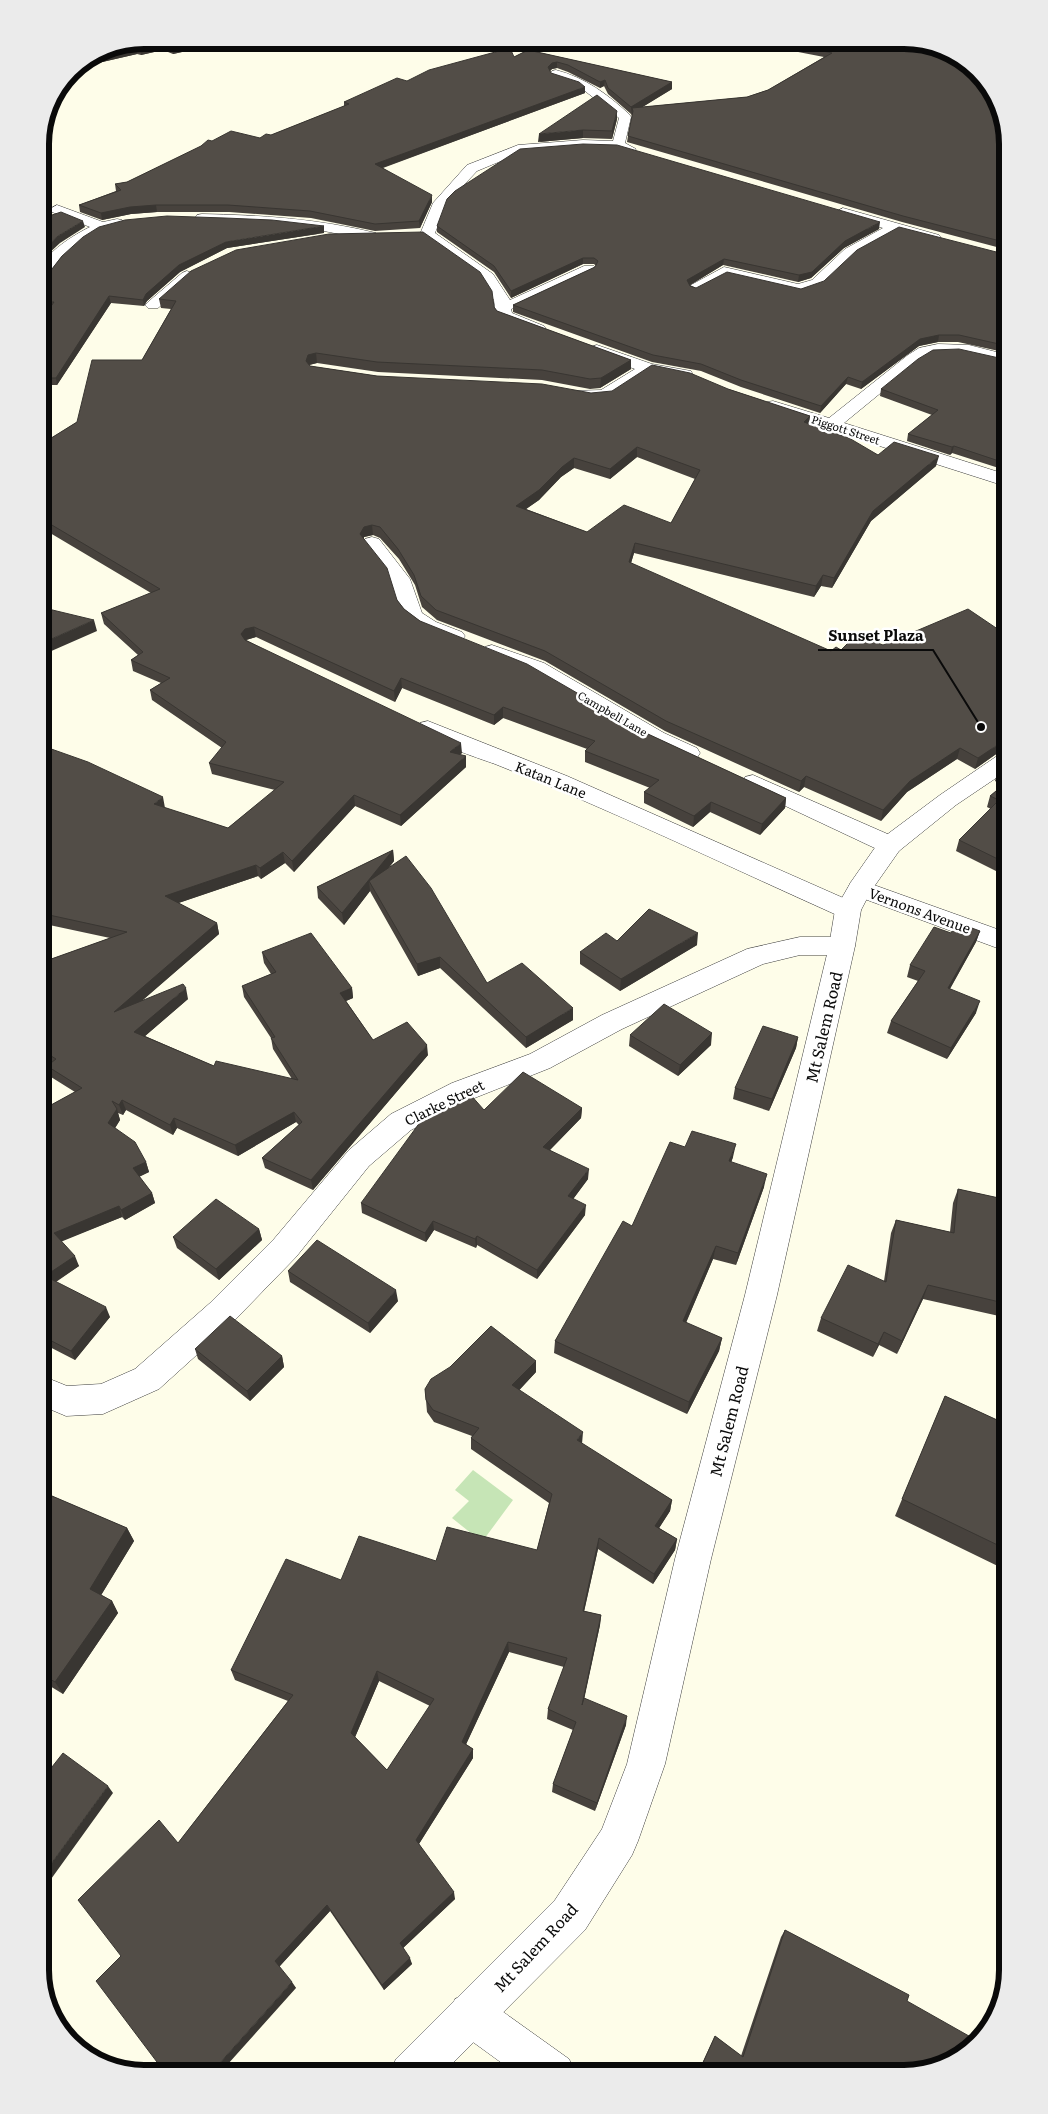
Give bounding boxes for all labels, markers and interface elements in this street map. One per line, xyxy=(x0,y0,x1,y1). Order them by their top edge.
street label: Piggott Street xyxy=(810,410,883,448)
callout: Sunset Plaza xyxy=(818,620,933,650)
text: Sunset Plaza xyxy=(828,623,924,646)
street label: Campbell Lane xyxy=(575,687,651,740)
street label: Katan Lane xyxy=(512,756,590,802)
street label: Vernons Avenue xyxy=(866,882,974,938)
street label: Mt Salem Road xyxy=(798,969,848,1085)
street label: Clarke Street xyxy=(401,1074,488,1130)
street label: Mt Salem Road xyxy=(703,1363,753,1479)
street label: Mt Salem Road xyxy=(487,1897,583,1997)

